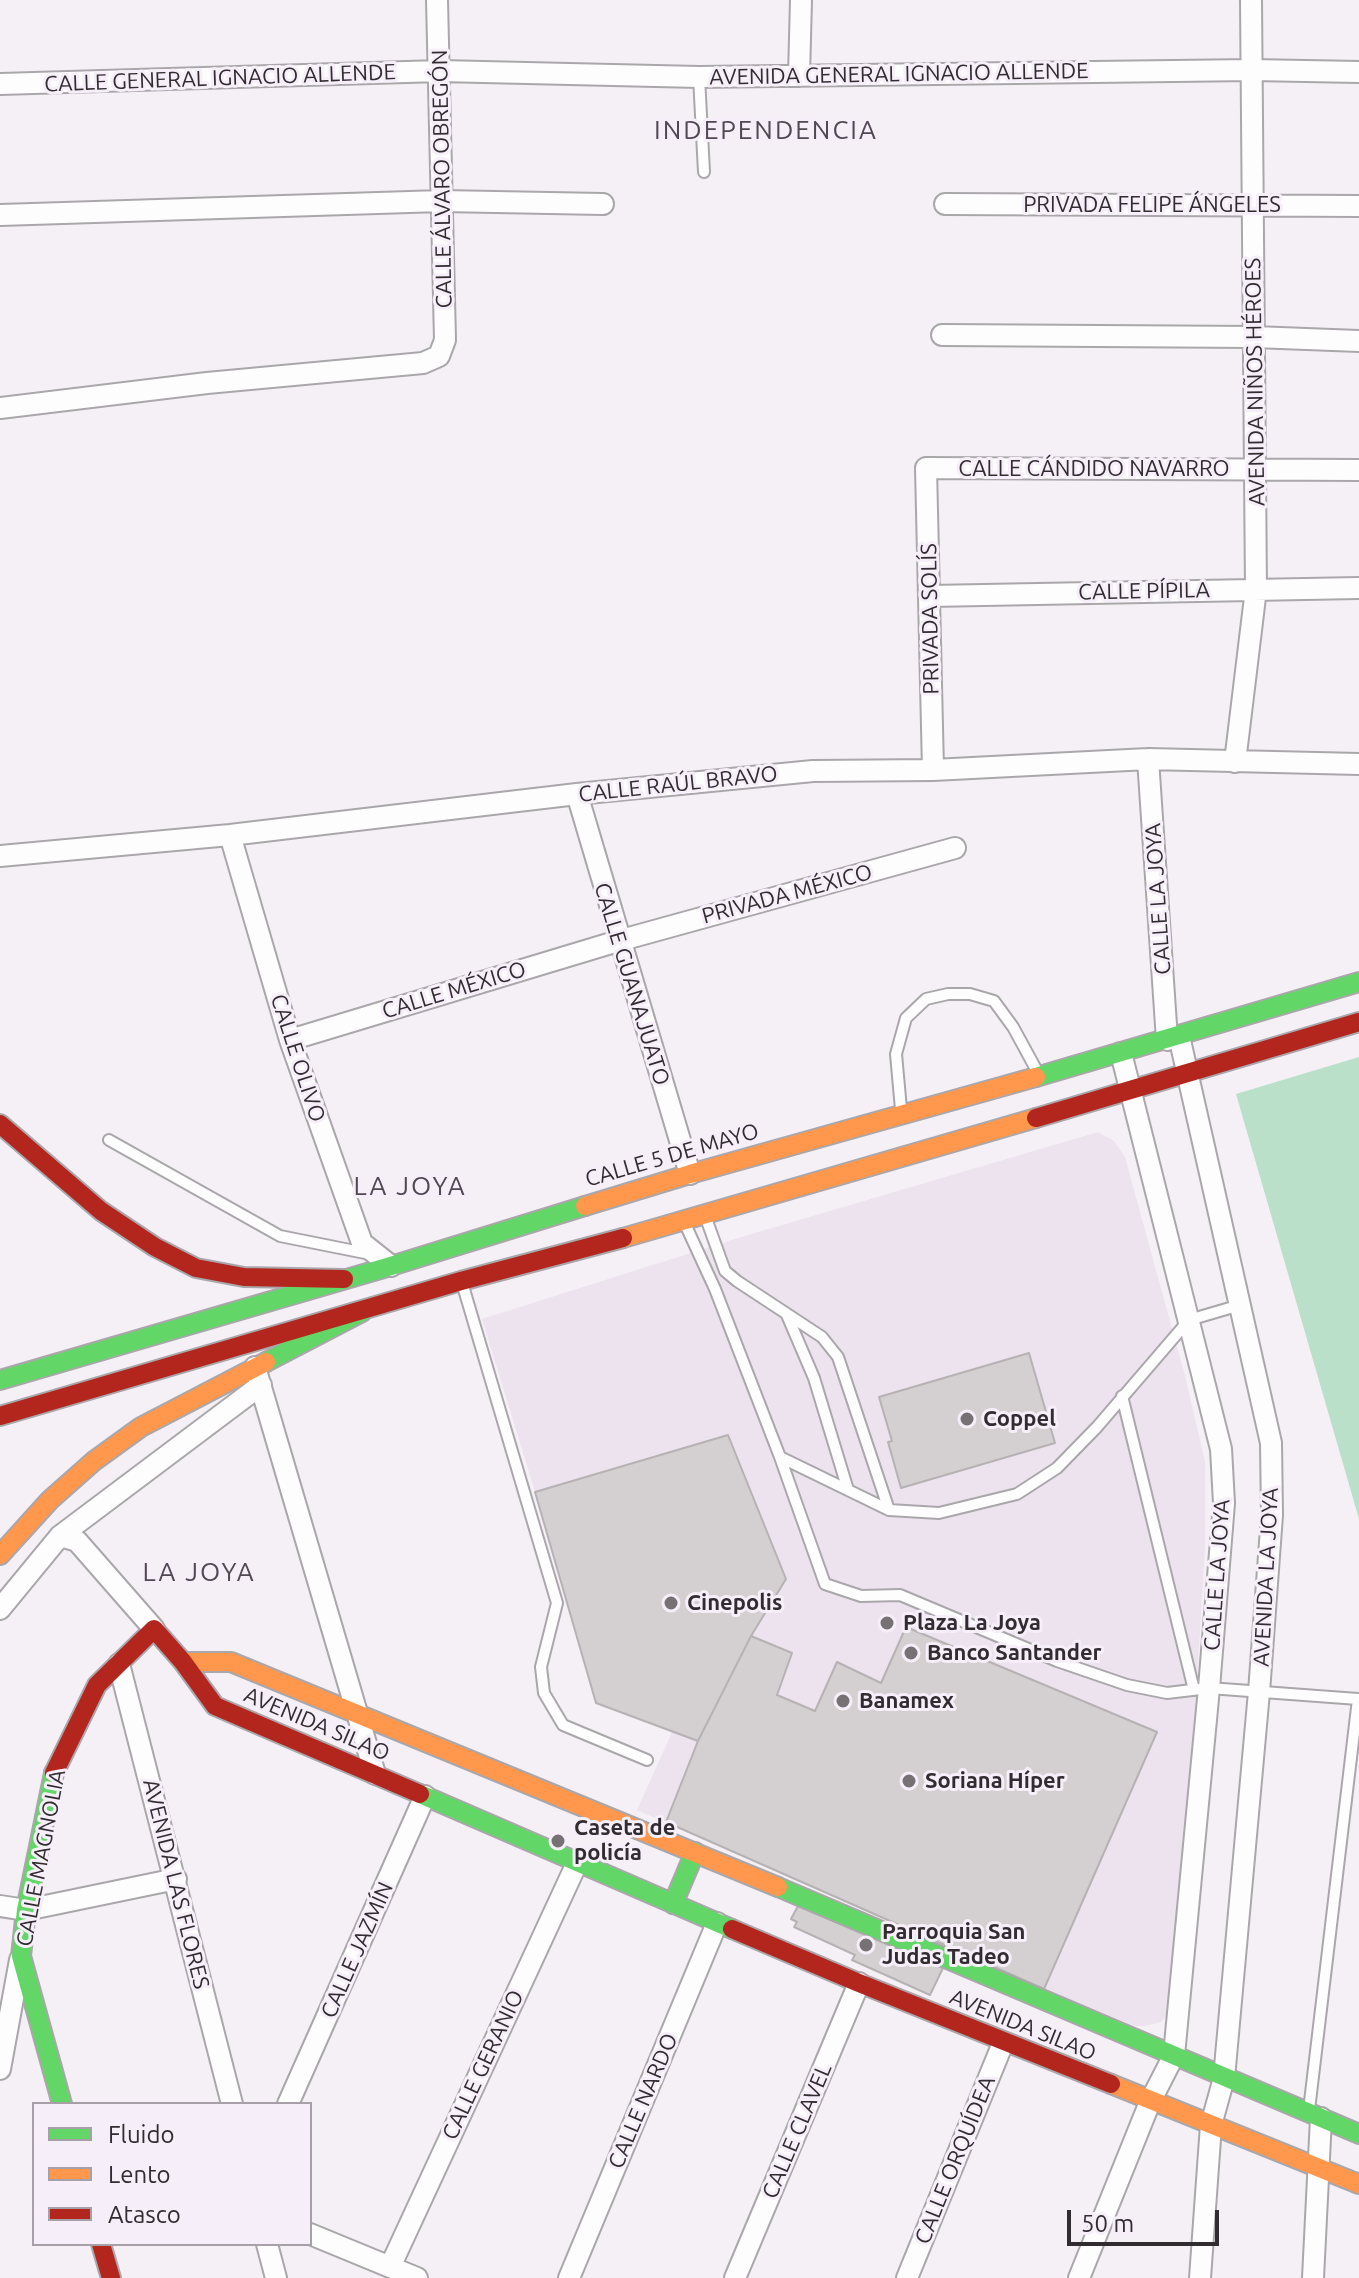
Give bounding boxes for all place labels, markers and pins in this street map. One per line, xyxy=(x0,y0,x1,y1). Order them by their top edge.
place label: Coppel xyxy=(983,1406,1056,1432)
marker: Coppel xyxy=(958,1410,976,1428)
place label: Cinepolis xyxy=(687,1590,782,1616)
marker: Cinepolis xyxy=(662,1594,680,1612)
place label: Plaza La Joya xyxy=(903,1610,1041,1636)
marker: Plaza La Joya xyxy=(878,1614,896,1632)
place label: Banco Santander xyxy=(927,1640,1102,1666)
marker: Banco Santander xyxy=(902,1644,920,1662)
place label: Banamex xyxy=(859,1688,954,1714)
marker: Banamex xyxy=(834,1692,852,1710)
place label: Soriana Híper xyxy=(925,1768,1065,1794)
marker: Soriana Híper xyxy=(900,1772,918,1790)
place label: Caseta de policía xyxy=(574,1815,675,1866)
marker: Caseta de policía xyxy=(549,1832,567,1850)
place label: Parroquia San Judas Tadeo xyxy=(882,1919,1025,1970)
marker: Parroquia San Judas Tadeo xyxy=(857,1936,875,1954)

